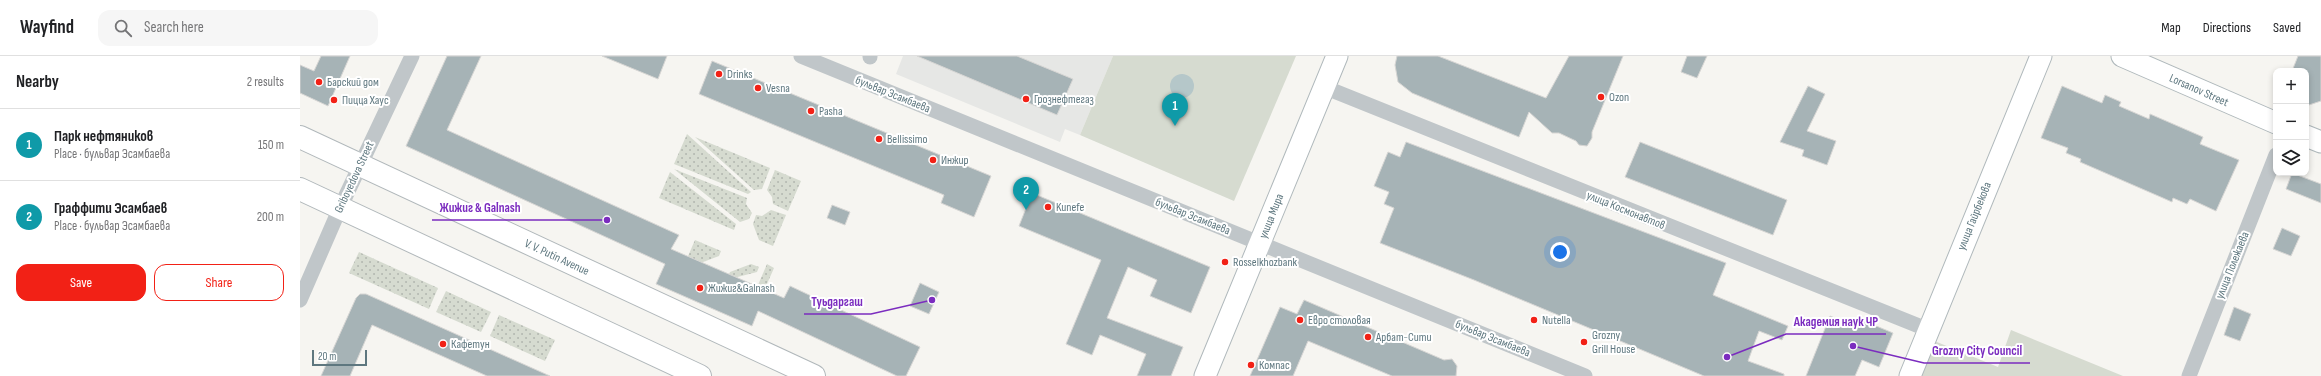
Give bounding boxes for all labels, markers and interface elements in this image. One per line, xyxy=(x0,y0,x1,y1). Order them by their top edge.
search box xyxy=(98,10,378,46)
text: Wayfind xyxy=(20,16,74,39)
icon: search xyxy=(112,17,134,39)
text: Search here xyxy=(144,18,204,37)
text: Map xyxy=(2161,19,2181,36)
text: Directions xyxy=(2203,19,2251,36)
text: Saved xyxy=(2273,19,2301,36)
place label: Drinks xyxy=(727,67,752,82)
map controls xyxy=(2273,68,2309,176)
button: + xyxy=(2273,68,2309,104)
marker: Drinks xyxy=(714,69,724,79)
street label: Lorsanov Street xyxy=(2167,71,2231,110)
text: Nearby xyxy=(16,72,59,92)
street label: бульвар Эсамбаева xyxy=(853,73,933,116)
text: 2 results xyxy=(247,74,284,90)
place label: Барский дом xyxy=(327,75,379,90)
marker: Барский дом xyxy=(314,77,324,87)
place label: Vesna xyxy=(766,81,790,96)
marker: Vesna xyxy=(753,83,763,93)
place label: Ozon xyxy=(1609,90,1629,105)
place label: Грознефтегаз xyxy=(1034,92,1094,107)
marker: Ozon xyxy=(1596,92,1606,102)
place label: Пицца Хаус xyxy=(342,93,389,108)
pin: 1 xyxy=(1162,93,1188,126)
marker: Грознефтегаз xyxy=(1021,94,1031,104)
marker: Пицца Хаус xyxy=(329,95,339,105)
place label: Pasha xyxy=(819,104,843,119)
button: − xyxy=(2273,104,2309,140)
marker: Pasha xyxy=(806,106,816,116)
text: Парк нефтяников xyxy=(54,127,153,146)
place label: Bellissimo xyxy=(887,132,928,147)
marker: Bellissimo xyxy=(874,134,884,144)
text: 1 xyxy=(26,137,32,153)
text: 150 m xyxy=(258,137,284,153)
street label: Griboyedova Street xyxy=(331,139,378,215)
button: layers xyxy=(2273,140,2309,176)
text: Place · бульвар Эсамбаева xyxy=(54,146,170,162)
place label: Инжир xyxy=(941,153,969,168)
marker: Инжир xyxy=(928,155,938,165)
pin: 2 xyxy=(1013,177,1039,210)
street label: улица Гайрбекова xyxy=(1954,180,1995,253)
street label: улица Космонавтов xyxy=(1584,188,1667,233)
street label: улица Мира xyxy=(1256,191,1287,241)
callout: Жижиг & Galnash xyxy=(432,195,529,220)
street label: бульвар Эсамбаева xyxy=(1153,195,1233,238)
text: Граффити Эсамбаев xyxy=(54,199,167,218)
text: Жижиг & Galnash xyxy=(439,200,521,216)
place label: Kunefe xyxy=(1056,200,1084,215)
marker: Kunefe xyxy=(1043,202,1053,212)
text: 2 xyxy=(26,209,32,225)
text: 200 m xyxy=(257,209,284,225)
text: Place · бульвар Эсамбаева xyxy=(54,218,170,234)
street label: улица Полежаева xyxy=(2212,229,2253,301)
street label: V. V. Putin Avenue xyxy=(522,236,592,279)
your location xyxy=(1550,242,1570,262)
place label: Rosselkhozbank xyxy=(1233,255,1298,270)
marker: Rosselkhozbank xyxy=(1220,257,1230,267)
button: Save xyxy=(16,264,146,301)
button: Share xyxy=(154,264,284,301)
place label: Жижиг&Galnash xyxy=(708,281,775,296)
marker: Жижиг&Galnash xyxy=(695,283,705,293)
callout: Туьдаргаш xyxy=(804,289,871,314)
text: Туьдаргаш xyxy=(811,294,863,310)
callout: Академия наук ЧР xyxy=(1786,309,1886,334)
place label: Евро столовая xyxy=(1308,313,1371,328)
place label: Nutella xyxy=(1542,313,1571,328)
text: Академия наук ЧР xyxy=(1793,314,1878,330)
marker: Евро столовая xyxy=(1295,315,1305,325)
marker: Nutella xyxy=(1529,315,1539,325)
street label: бульвар Эсамбаева xyxy=(1453,317,1533,360)
place label: Grozny Grill House xyxy=(1592,328,1635,357)
place label: Арбат-Сити xyxy=(1375,330,1432,345)
marker: Арбат-Сити xyxy=(1363,332,1373,342)
place label: Кафетун xyxy=(451,337,490,352)
marker: Grozny Grill House xyxy=(1579,337,1589,347)
callout: Grozny City Council xyxy=(1924,338,2030,363)
marker: Кафетун xyxy=(438,339,448,349)
text: Grozny City Council xyxy=(1932,343,2022,359)
scale bar xyxy=(312,348,367,367)
text: 20 m xyxy=(318,350,336,363)
place label: Компас xyxy=(1259,358,1290,373)
marker: Компас xyxy=(1246,360,1256,370)

